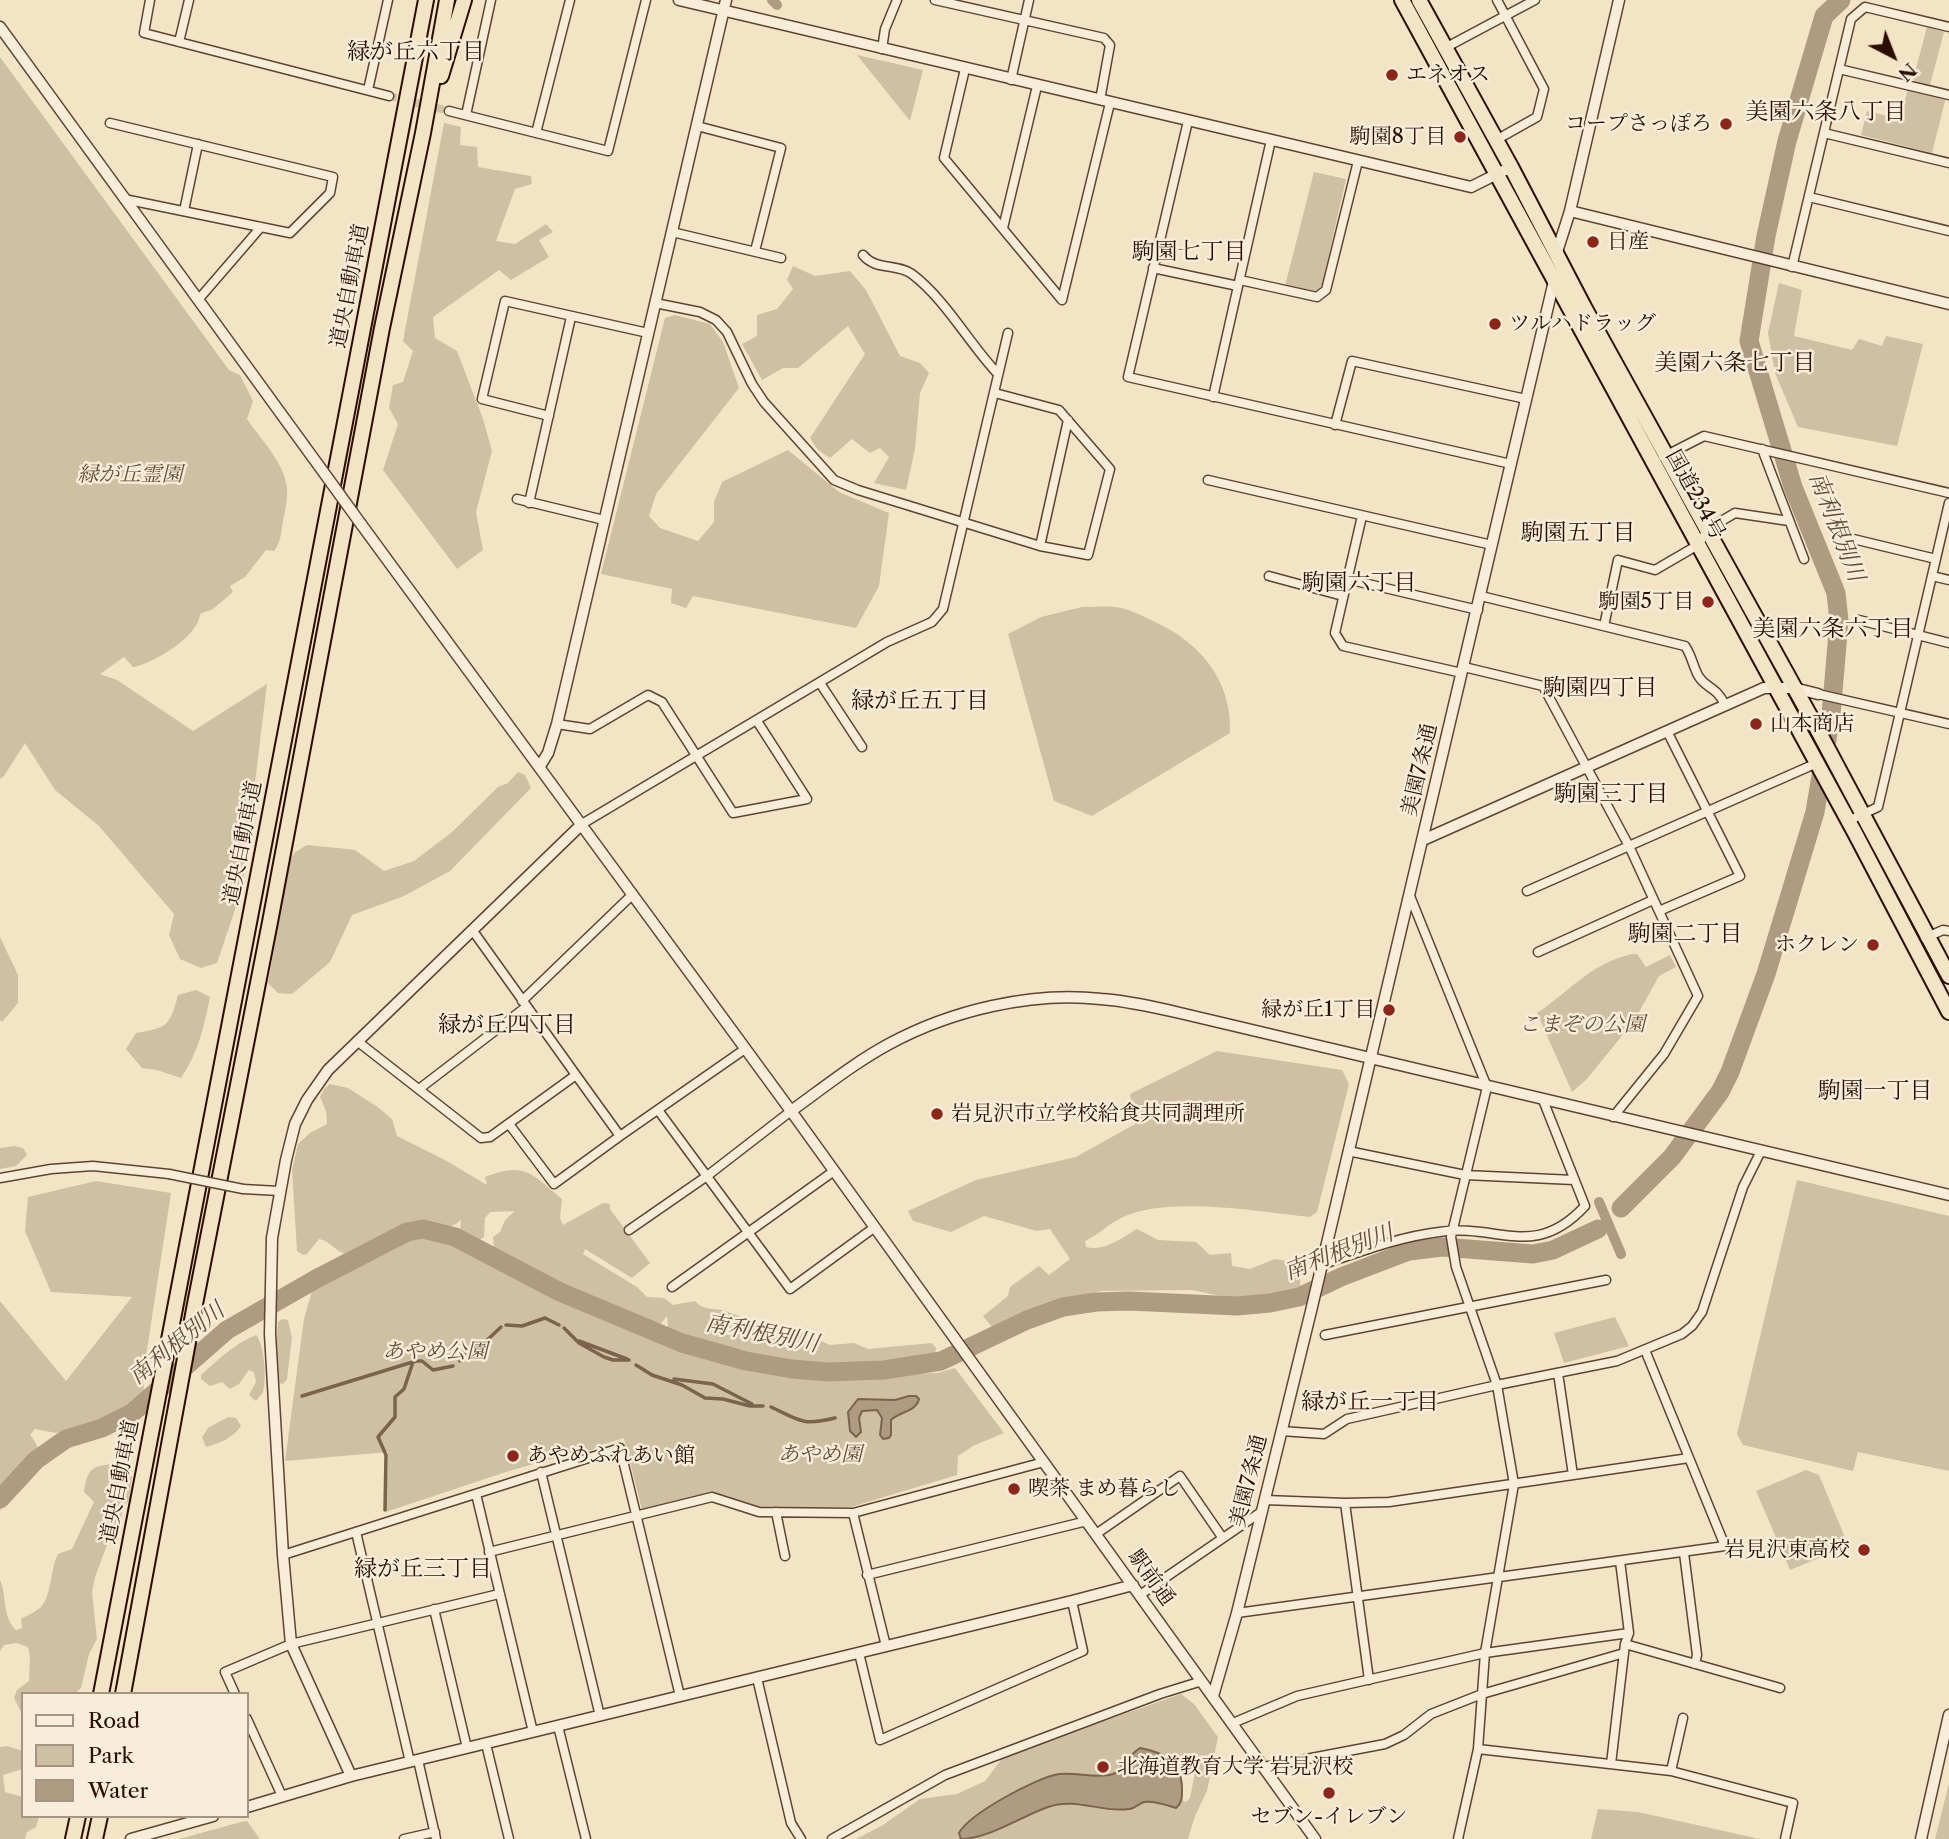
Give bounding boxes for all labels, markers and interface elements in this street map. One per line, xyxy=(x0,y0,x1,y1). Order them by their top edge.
north arrow xyxy=(1858,21,1928,91)
district label: 緑が丘六丁目 xyxy=(347,38,485,66)
text: N xyxy=(1894,58,1921,86)
place label: エネオス xyxy=(1406,62,1490,88)
marker: エネオス xyxy=(1384,67,1400,83)
district label: 美園六条八丁目 xyxy=(1746,98,1906,126)
place label: コープさっぽろ xyxy=(1565,111,1712,137)
marker: コープさっぽろ xyxy=(1718,116,1734,132)
place label: 駒園8丁目 xyxy=(1350,124,1446,150)
marker: 駒園8丁目 xyxy=(1452,129,1468,145)
street label: 道央自動車道 xyxy=(326,222,374,350)
place label: 日産 xyxy=(1607,229,1649,255)
marker: 日産 xyxy=(1585,234,1601,250)
district label: 駒園七丁目 xyxy=(1132,238,1246,266)
place label: ツルハドラッグ xyxy=(1509,311,1656,337)
marker: ツルハドラッグ xyxy=(1487,316,1503,332)
district label: 美園六条七丁目 xyxy=(1655,349,1815,377)
street label: 国道234号 xyxy=(1660,446,1730,544)
park label: 緑が丘霊園 xyxy=(78,462,182,488)
water label: 南利根別川 xyxy=(1803,468,1869,586)
district label: 駒園五丁目 xyxy=(1521,519,1635,547)
district label: 駒園六丁目 xyxy=(1302,569,1416,597)
place label: 駒園5丁目 xyxy=(1599,589,1694,615)
marker: 駒園5丁目 xyxy=(1700,594,1716,610)
district label: 美園六条六丁目 xyxy=(1753,615,1913,643)
district label: 駒園四丁目 xyxy=(1543,674,1657,702)
district label: 緑が丘五丁目 xyxy=(851,687,989,715)
place label: 山本商店 xyxy=(1770,711,1854,737)
marker: 山本商店 xyxy=(1748,716,1764,732)
street label: 美園7条通 xyxy=(1397,721,1443,819)
street label: 道央自動車道 xyxy=(219,779,267,907)
district label: 駒園三丁目 xyxy=(1554,780,1668,808)
district label: 駒園二丁目 xyxy=(1628,920,1742,948)
place label: ホクレン xyxy=(1775,932,1859,958)
marker: ホクレン xyxy=(1865,937,1881,953)
place label: 緑が丘1丁目 xyxy=(1261,997,1375,1023)
marker: 緑が丘1丁目 xyxy=(1381,1002,1397,1018)
district label: 緑が丘四丁目 xyxy=(438,1011,576,1039)
park label: こまぞの公園 xyxy=(1519,1012,1645,1038)
district label: 駒園一丁目 xyxy=(1818,1077,1932,1105)
place label: 岩見沢市立学校給食共同調理所 xyxy=(951,1101,1245,1127)
marker: 岩見沢市立学校給食共同調理所 xyxy=(929,1106,945,1122)
water label: 南利根別川 xyxy=(1280,1220,1398,1286)
water label: 南利根別川 xyxy=(124,1297,230,1391)
water label: 南利根別川 xyxy=(703,1309,821,1359)
park label: あやめ公園 xyxy=(383,1339,487,1365)
district label: 緑が丘一丁目 xyxy=(1301,1388,1439,1416)
street label: 道央自動車道 xyxy=(96,1418,144,1546)
street label: 美園7条通 xyxy=(1225,1432,1273,1530)
park label: あやめ園 xyxy=(778,1442,862,1468)
place label: あやめふれあい館 xyxy=(527,1443,695,1469)
marker: あやめふれあい館 xyxy=(505,1448,521,1464)
place label: 喫茶 まめ暮らし xyxy=(1028,1476,1181,1502)
marker: 喫茶 まめ暮らし xyxy=(1006,1481,1022,1497)
place label: 岩見沢東高校 xyxy=(1724,1537,1850,1563)
marker: 岩見沢東高校 xyxy=(1856,1542,1872,1558)
street label: 駅前通 xyxy=(1122,1545,1180,1611)
district label: 緑が丘三丁目 xyxy=(354,1555,492,1583)
legend xyxy=(21,1692,248,1818)
text: Road xyxy=(88,1708,140,1733)
text: Park xyxy=(88,1743,134,1768)
place label: 北海道教育大学 岩見沢校 xyxy=(1117,1754,1354,1780)
marker: 北海道教育大学 岩見沢校 xyxy=(1095,1759,1111,1775)
text: Water xyxy=(88,1778,148,1803)
marker: セブン-イレブン xyxy=(1321,1785,1337,1801)
place label: セブン-イレブン xyxy=(1251,1804,1407,1830)

